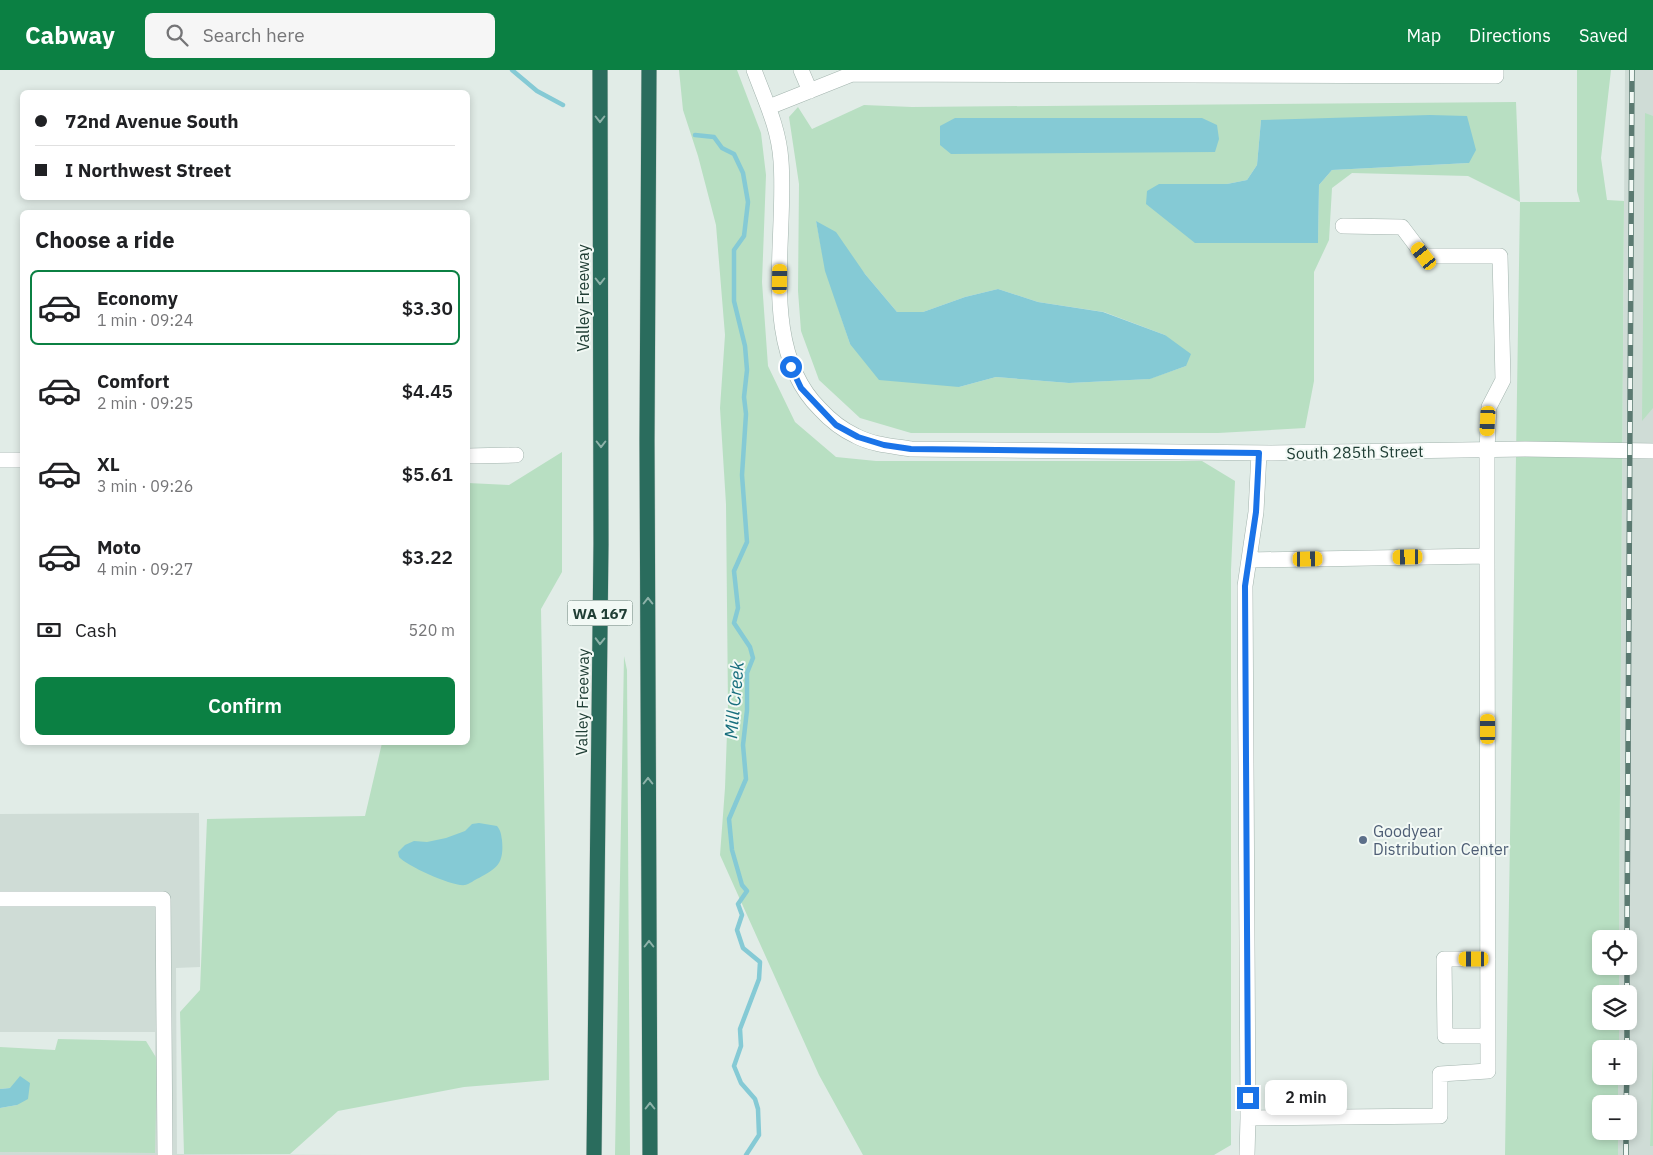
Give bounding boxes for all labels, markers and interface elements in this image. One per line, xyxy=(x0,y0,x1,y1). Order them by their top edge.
search box xyxy=(145,13,495,58)
text: Cabway xyxy=(25,19,115,51)
icon: search xyxy=(163,21,191,49)
text: Search here xyxy=(203,23,305,47)
text: Map xyxy=(1406,24,1441,47)
text: Directions xyxy=(1469,24,1551,47)
text: Saved xyxy=(1579,24,1628,47)
text: 72nd Avenue South xyxy=(65,109,239,133)
one-way arrow xyxy=(595,115,605,123)
text: I Northwest Street xyxy=(65,158,231,182)
text: Choose a ride xyxy=(35,225,175,254)
car xyxy=(1408,240,1439,272)
street label: Valley Freeway xyxy=(573,244,593,352)
car xyxy=(772,264,787,294)
one-way arrow xyxy=(595,278,605,285)
icon: car xyxy=(37,285,82,330)
text: Economy xyxy=(97,286,178,310)
text: $3.30 xyxy=(402,296,453,320)
text: 1 min · 09:24 xyxy=(97,310,193,330)
route start xyxy=(780,356,802,378)
icon: car xyxy=(37,368,82,413)
text: Comfort xyxy=(97,369,170,393)
text: $4.45 xyxy=(402,379,453,403)
text: 2 min · 09:25 xyxy=(97,393,193,413)
car xyxy=(1479,406,1496,436)
one-way arrow xyxy=(596,440,606,448)
street label: South 285th Street xyxy=(1286,441,1424,463)
icon: car xyxy=(37,451,82,496)
text: XL xyxy=(97,452,120,476)
text: $5.61 xyxy=(402,462,453,486)
text: 3 min · 09:26 xyxy=(97,476,193,496)
icon: car xyxy=(37,534,82,579)
text: Moto xyxy=(97,535,141,559)
text: $3.22 xyxy=(402,545,453,569)
car xyxy=(1392,549,1423,565)
car xyxy=(1292,551,1323,567)
text: 4 min · 09:27 xyxy=(97,559,193,579)
one-way arrow xyxy=(643,597,653,605)
road number: WA 167 xyxy=(568,600,632,626)
icon: cash xyxy=(35,616,63,644)
text: Cash xyxy=(75,618,117,642)
text: 520 m xyxy=(408,620,455,640)
one-way arrow xyxy=(595,638,605,645)
street label: Valley Freeway xyxy=(571,648,593,756)
water label: Mill Creek xyxy=(719,660,749,740)
button: Confirm xyxy=(35,677,455,735)
car xyxy=(1480,714,1495,744)
one-way arrow xyxy=(643,777,653,785)
place label: Goodyear Distribution Center xyxy=(1373,821,1509,859)
marker: Goodyear Distribution Center xyxy=(1357,834,1369,846)
map controls xyxy=(1592,930,1637,1140)
button: locate xyxy=(1592,930,1637,975)
one-way arrow xyxy=(644,940,654,948)
car xyxy=(1459,952,1489,967)
button: layers xyxy=(1592,985,1637,1030)
button: + xyxy=(1592,1040,1637,1085)
callout: 2 min xyxy=(1266,1080,1348,1116)
route end xyxy=(1237,1087,1259,1109)
text: 2 min xyxy=(1285,1087,1327,1107)
button: − xyxy=(1592,1095,1637,1140)
one-way arrow xyxy=(644,1102,655,1110)

